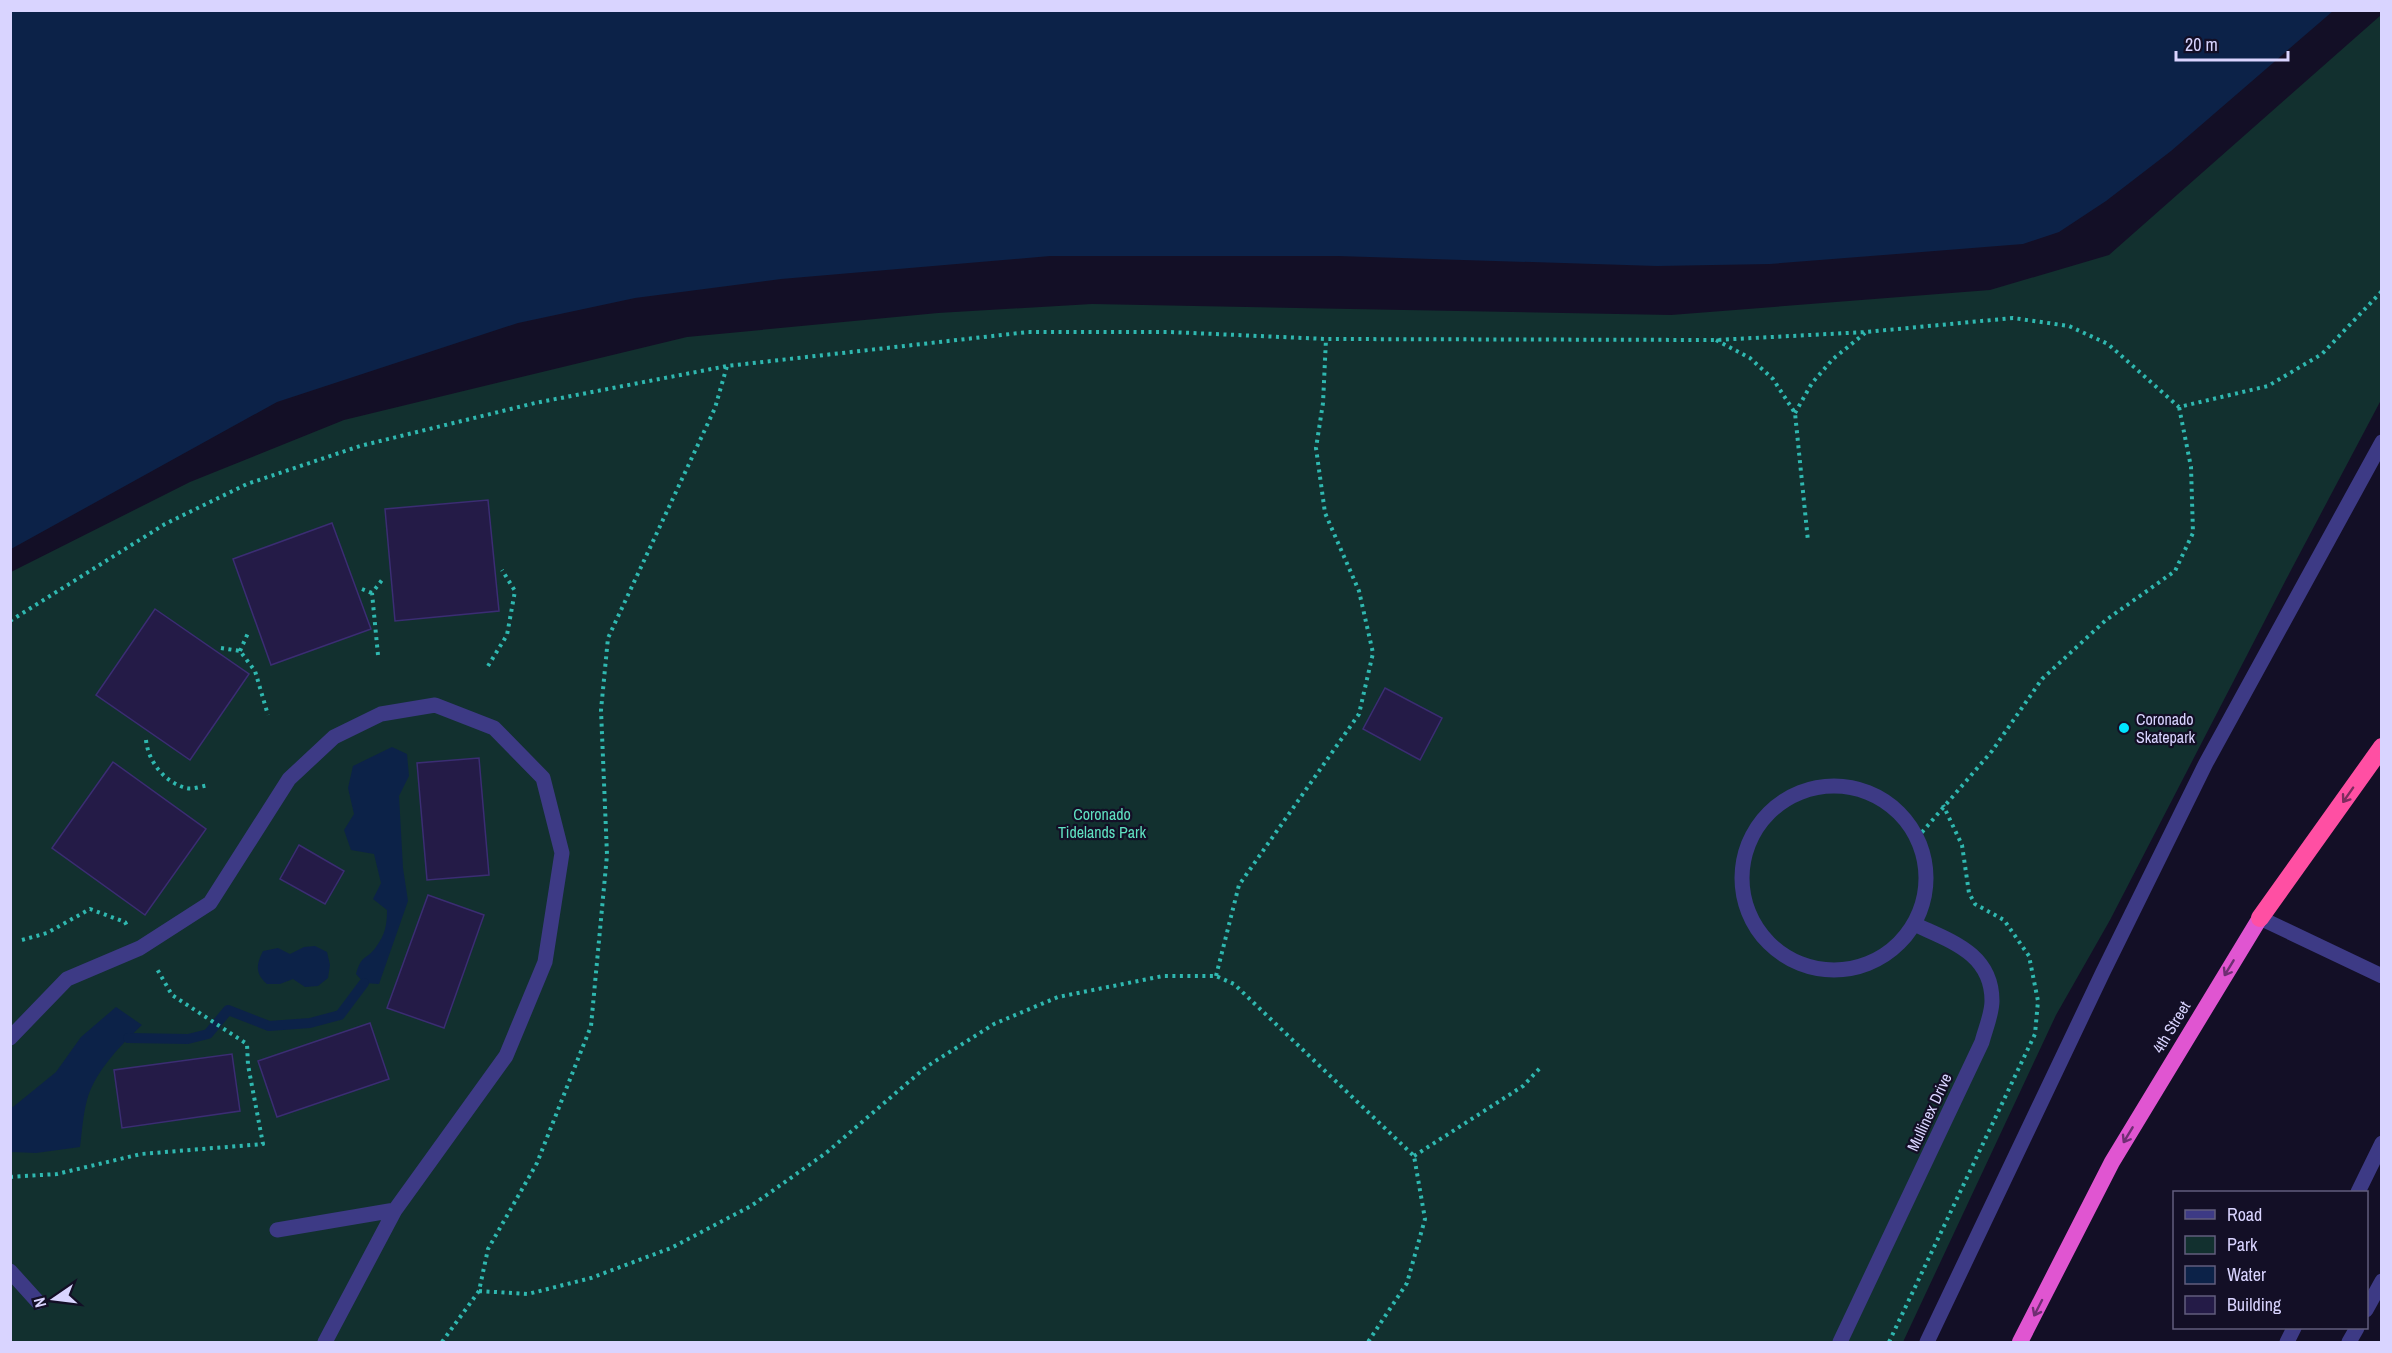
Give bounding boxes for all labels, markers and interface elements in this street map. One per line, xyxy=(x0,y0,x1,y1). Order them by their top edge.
scale bar xyxy=(2176,24,2288,62)
text: 20 m xyxy=(2185,32,2218,57)
place label: Coronado Skatepark xyxy=(2136,708,2196,748)
marker: Coronado Skatepark xyxy=(2117,721,2131,735)
one-way arrow xyxy=(2342,786,2354,802)
park label: Coronado Tidelands Park xyxy=(1058,803,1146,843)
one-way arrow xyxy=(2223,959,2235,976)
street label: 4th Street xyxy=(2147,997,2195,1057)
street label: Mullinex Drive xyxy=(1901,1069,1957,1155)
one-way arrow xyxy=(2122,1126,2134,1143)
legend xyxy=(2173,1191,2368,1329)
text: Road xyxy=(2227,1202,2262,1227)
text: Park xyxy=(2227,1232,2258,1257)
text: Water xyxy=(2227,1262,2266,1287)
north arrow xyxy=(24,1269,84,1329)
text: Building xyxy=(2227,1292,2282,1317)
text: N xyxy=(28,1295,51,1310)
one-way arrow xyxy=(2031,1298,2043,1316)

